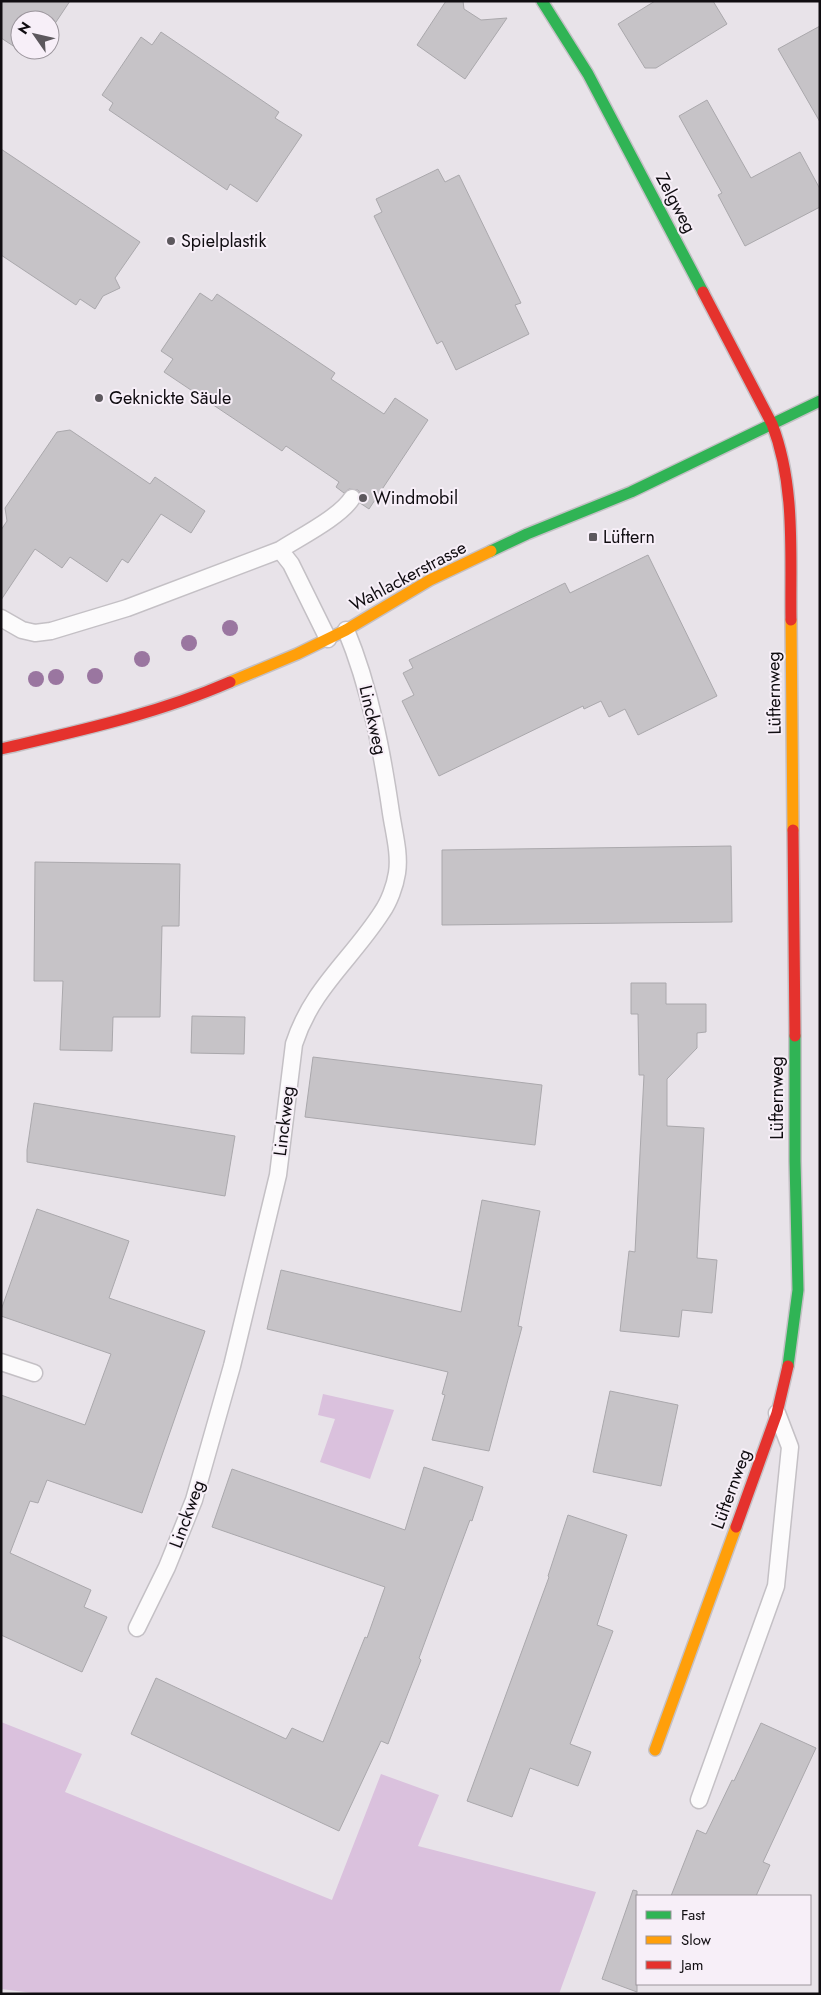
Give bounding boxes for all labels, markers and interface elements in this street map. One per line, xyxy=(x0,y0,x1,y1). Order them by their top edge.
north arrow xyxy=(10,10,60,60)
text: N xyxy=(13,18,36,38)
street label: Zelgweg xyxy=(649,168,703,238)
place label: Spielplastik xyxy=(181,228,267,254)
marker: Spielplastik xyxy=(165,235,177,247)
place label: Geknickte Säule xyxy=(109,385,231,411)
marker: Geknickte Säule xyxy=(93,392,105,404)
place label: Windmobil xyxy=(373,485,458,511)
marker: Windmobil xyxy=(357,492,369,504)
place label: Lüftern xyxy=(603,524,655,550)
marker: Lüftern xyxy=(587,531,599,543)
street label: Wahlackerstrasse xyxy=(345,534,471,618)
street label: Lüfternweg xyxy=(760,651,788,735)
street label: Linckweg xyxy=(352,683,394,757)
street label: Lüfternweg xyxy=(764,1056,790,1140)
street label: Linckweg xyxy=(267,1084,301,1158)
street label: Lüfternweg xyxy=(705,1445,757,1533)
street label: Linckweg xyxy=(163,1476,211,1552)
legend xyxy=(636,1895,811,1985)
text: Fast xyxy=(681,1904,705,1926)
text: Slow xyxy=(681,1929,712,1951)
text: Jam xyxy=(679,1954,704,1976)

